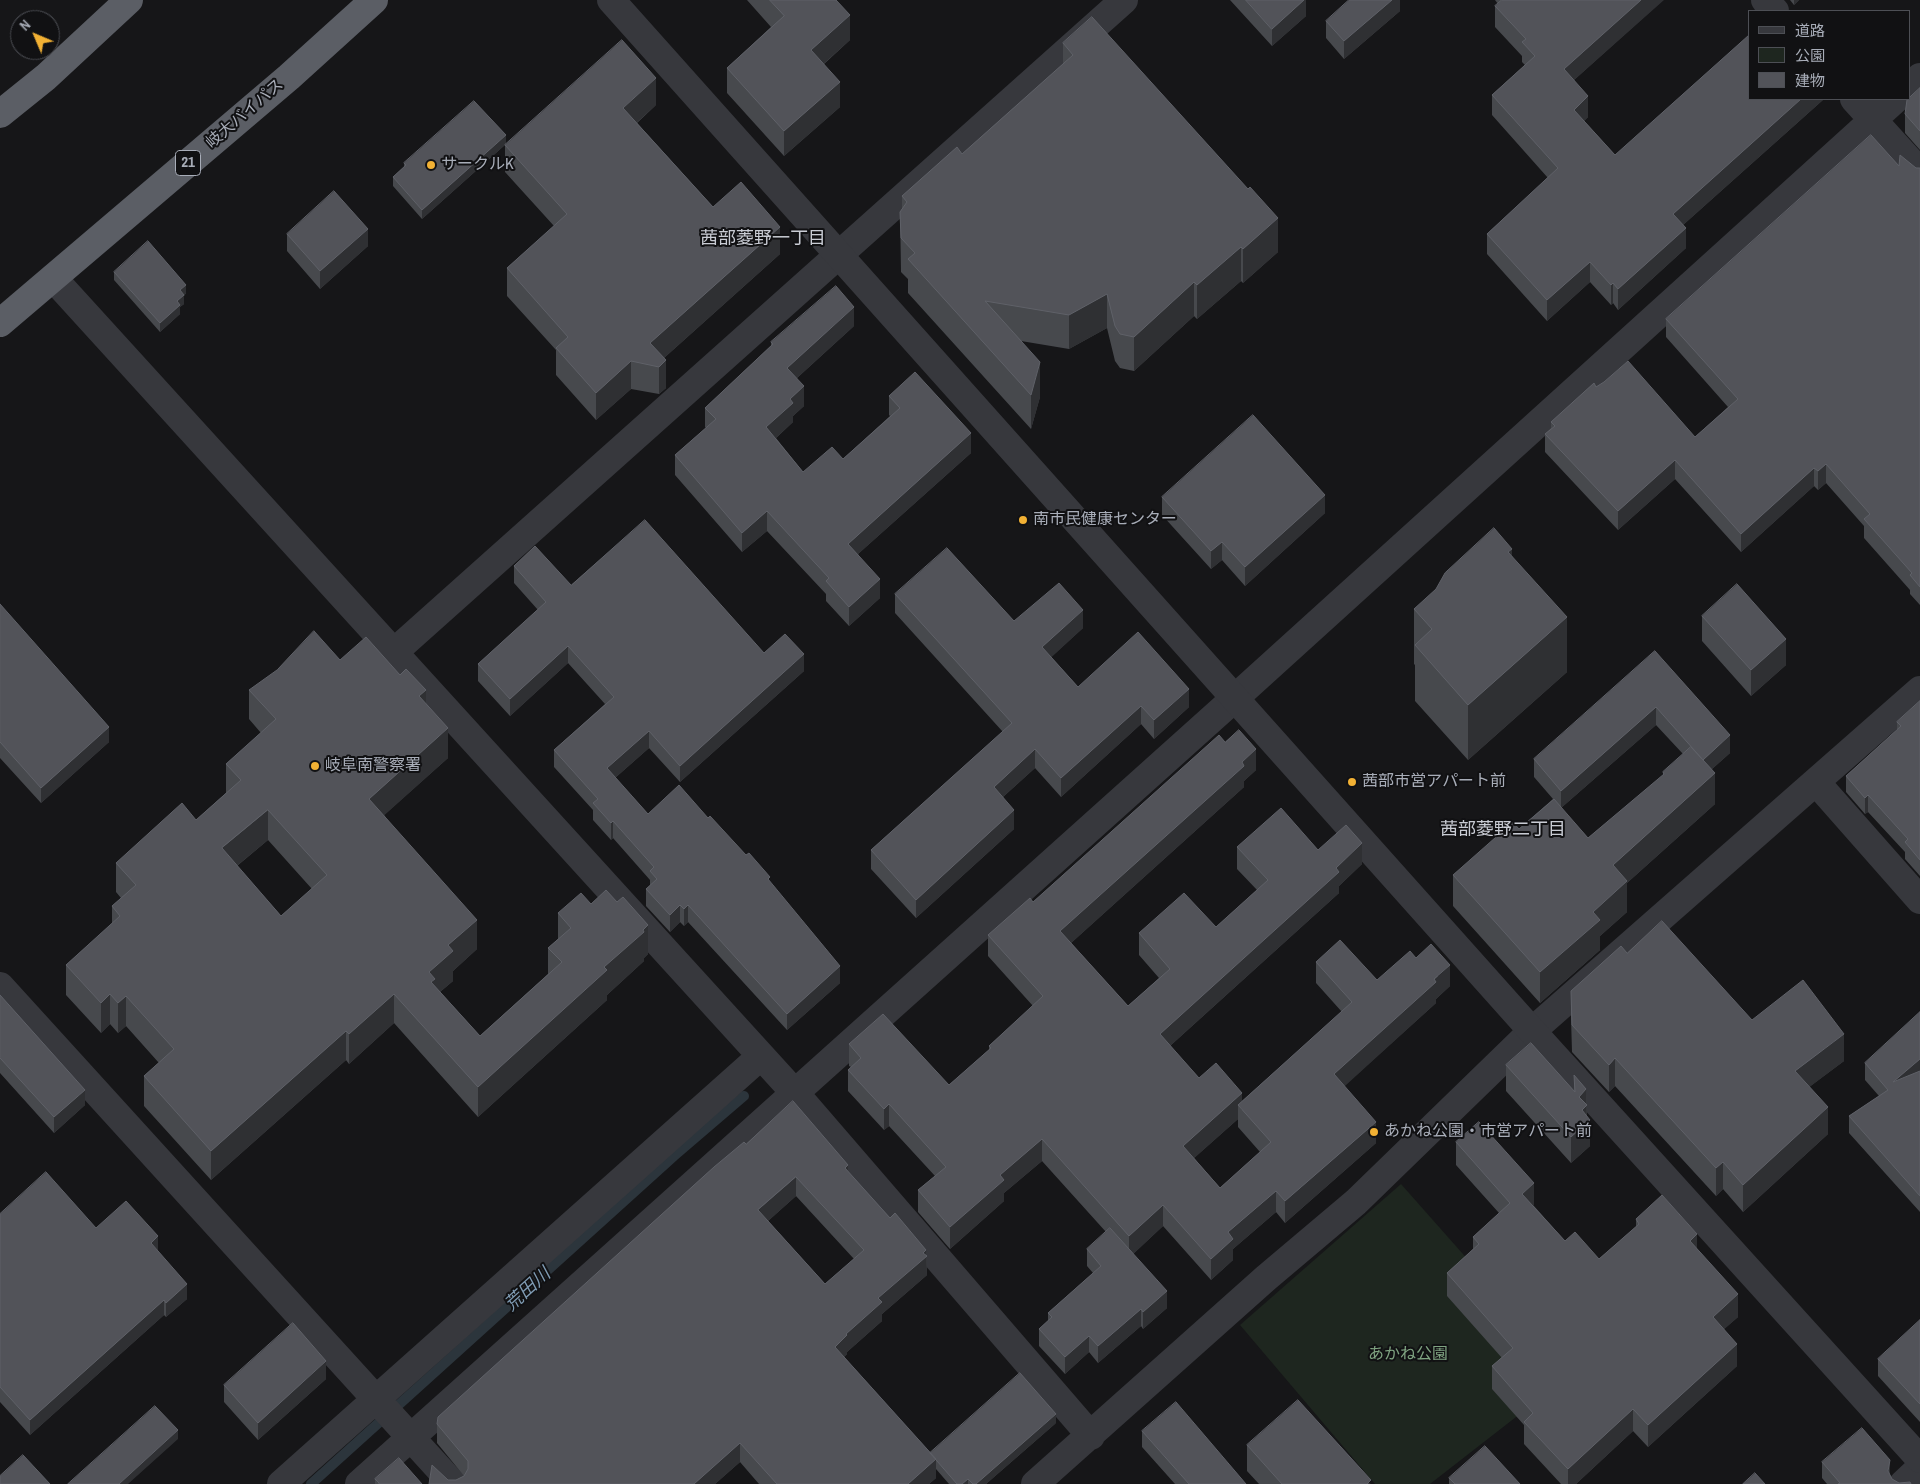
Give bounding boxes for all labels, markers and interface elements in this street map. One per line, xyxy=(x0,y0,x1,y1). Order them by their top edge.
north arrow xyxy=(10,10,60,60)
legend xyxy=(1748,10,1910,100)
text: N xyxy=(16,16,34,34)
text: 道路 xyxy=(1795,20,1825,41)
text: 公園 xyxy=(1795,45,1825,66)
text: 建物 xyxy=(1795,70,1825,91)
street label: 岐大バイパス xyxy=(202,75,288,153)
road number: 21 xyxy=(176,150,200,176)
place label: サークルK xyxy=(441,155,514,175)
marker: サークルK xyxy=(425,159,437,171)
district label: 茜部菱野一丁目 xyxy=(700,228,826,250)
place label: 南市民健康センター xyxy=(1033,510,1177,530)
marker: 南市民健康センター xyxy=(1017,514,1029,526)
place label: 岐阜南警察署 xyxy=(325,756,421,776)
marker: 岐阜南警察署 xyxy=(309,760,321,772)
place label: 茜部市営アパート前 xyxy=(1362,772,1506,792)
marker: 茜部市営アパート前 xyxy=(1346,776,1358,788)
district label: 茜部菱野二丁目 xyxy=(1440,819,1566,841)
place label: あかね公園・市営アパート前 xyxy=(1384,1122,1592,1142)
marker: あかね公園・市営アパート前 xyxy=(1368,1126,1380,1138)
water label: 荒田川 xyxy=(501,1264,555,1316)
park label: あかね公園 xyxy=(1368,1345,1448,1365)

